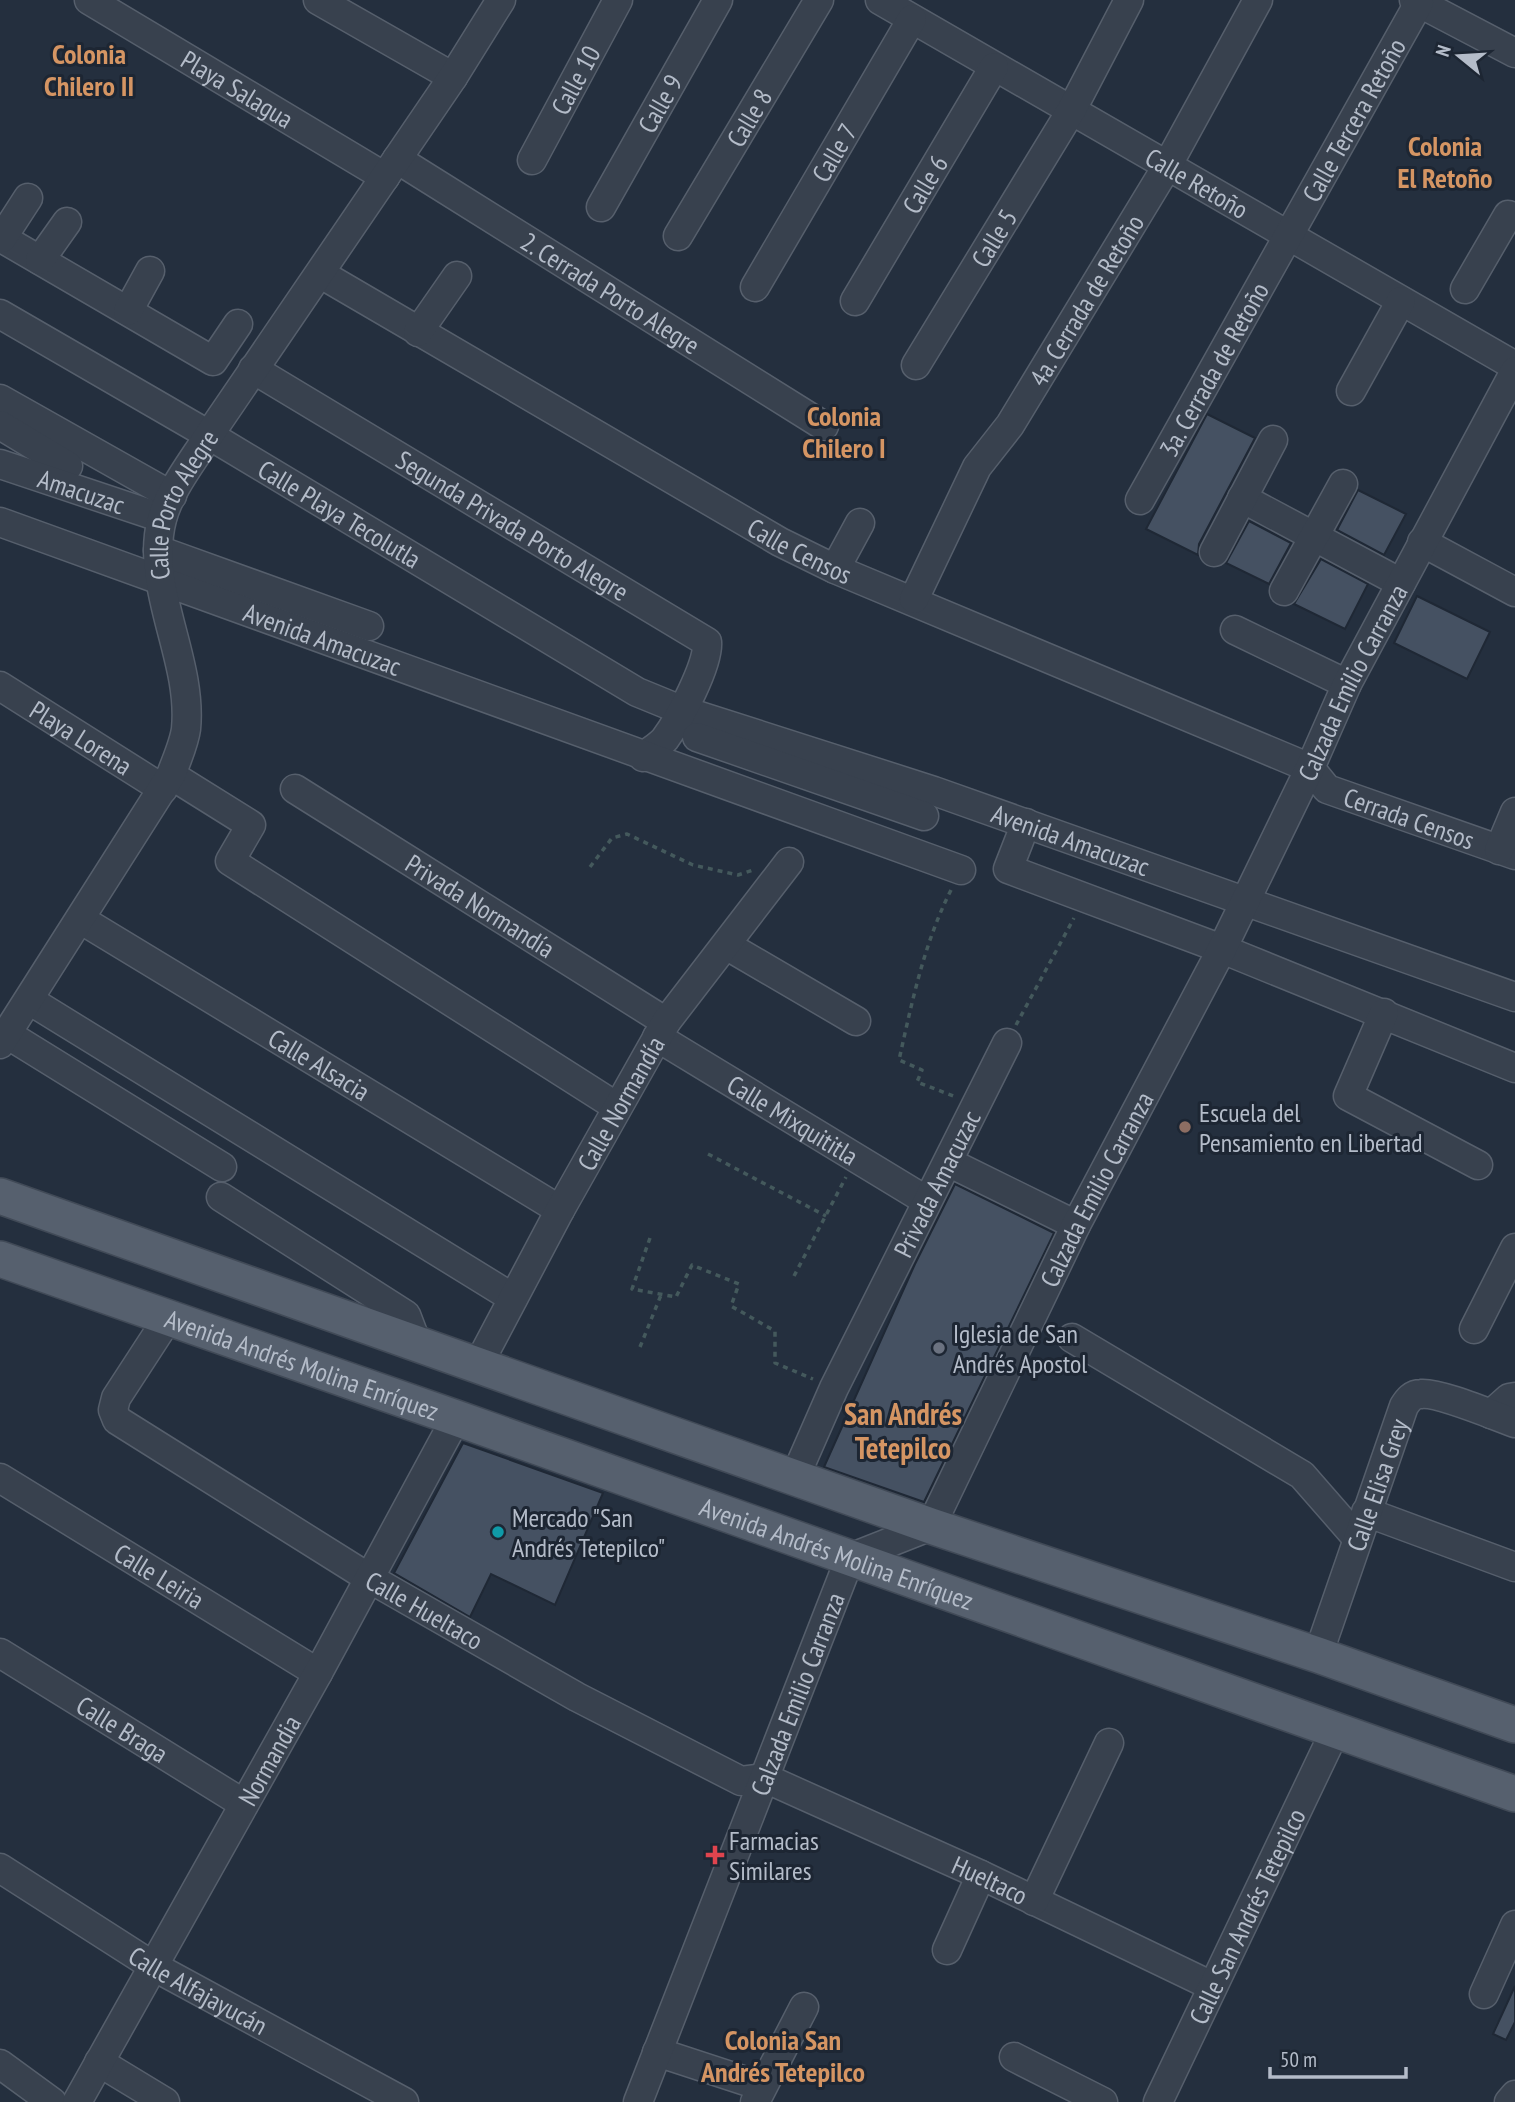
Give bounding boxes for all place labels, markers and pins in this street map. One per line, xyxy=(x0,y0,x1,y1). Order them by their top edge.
place label: Escuela del Pensamiento en Libertad xyxy=(1199,1096,1422,1159)
marker: Escuela del Pensamiento en Libertad xyxy=(1177,1119,1193,1135)
place label: Iglesia de San Andrés Apostol xyxy=(953,1317,1087,1380)
marker: Iglesia de San Andrés Apostol xyxy=(931,1340,947,1356)
place label: Mercado "San Andrés Tetepilco" xyxy=(512,1501,665,1564)
marker: Mercado "San Andrés Tetepilco" xyxy=(490,1524,506,1540)
place label: Farmacias Similares xyxy=(729,1824,819,1887)
marker: Farmacias Similares xyxy=(707,1847,723,1863)

